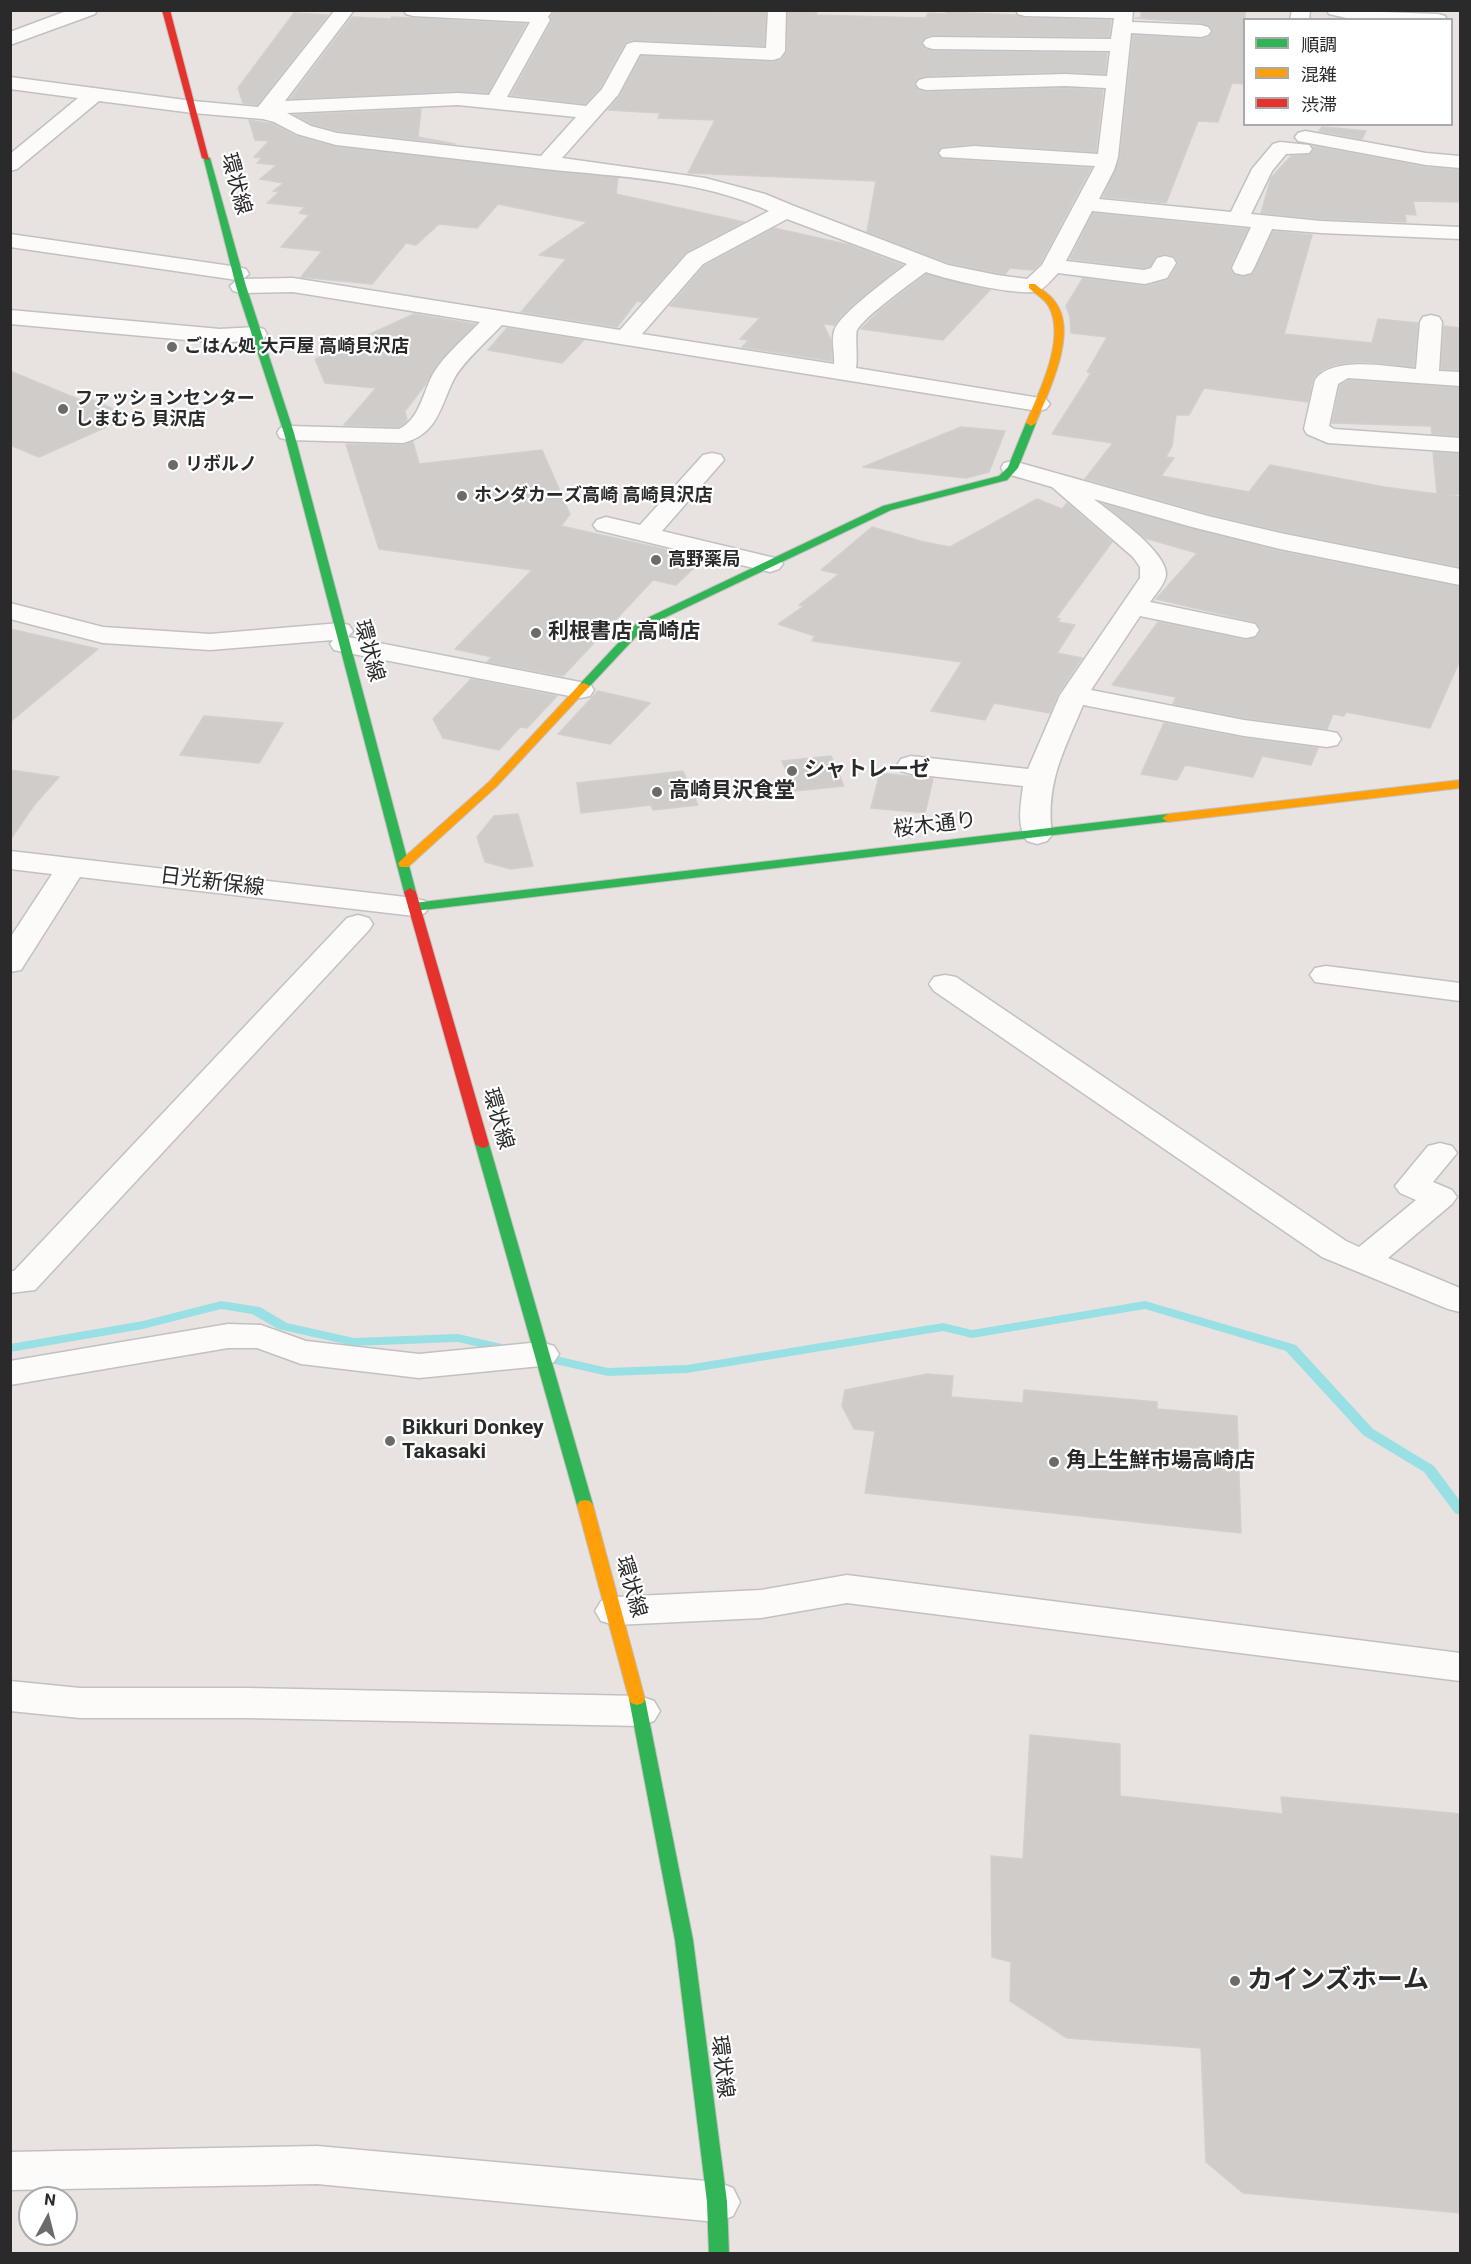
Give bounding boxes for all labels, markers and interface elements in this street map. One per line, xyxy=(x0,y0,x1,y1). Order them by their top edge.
legend xyxy=(1243,18,1453,126)
text: 順調 xyxy=(1301,34,1337,55)
text: 混雑 xyxy=(1301,64,1337,85)
text: 渋滞 xyxy=(1301,94,1337,115)
street label: 環状線 xyxy=(215,150,255,218)
place label: ごはん処 大戸屋 高崎貝沢店 xyxy=(184,336,409,358)
marker: ごはん処 大戸屋 高崎貝沢店 xyxy=(165,340,179,354)
place label: ファッションセンター しまむら 貝沢店 xyxy=(75,388,255,430)
marker: ファッションセンター しまむら 貝沢店 xyxy=(56,402,70,416)
place label: リボルノ xyxy=(185,454,257,476)
marker: リボルノ xyxy=(166,458,180,472)
place label: ホンダカーズ高崎 高崎貝沢店 xyxy=(474,485,712,507)
marker: ホンダカーズ高崎 高崎貝沢店 xyxy=(455,489,469,503)
place label: 高野薬局 xyxy=(668,549,740,571)
marker: 高野薬局 xyxy=(649,553,663,567)
street label: 環状線 xyxy=(348,617,388,685)
place label: 利根書店 高崎店 xyxy=(548,620,700,646)
marker: 利根書店 高崎店 xyxy=(529,626,543,640)
place label: シャトレーゼ xyxy=(804,758,930,784)
marker: シャトレーゼ xyxy=(785,764,799,778)
place label: 高崎貝沢食堂 xyxy=(669,779,795,805)
marker: 高崎貝沢食堂 xyxy=(650,785,664,799)
street label: 桜木通り xyxy=(892,808,978,844)
street label: 日光新保線 xyxy=(158,864,266,902)
street label: 環状線 xyxy=(476,1085,518,1153)
place label: Bikkuri Donkey Takasaki xyxy=(402,1416,544,1466)
marker: Bikkuri Donkey Takasaki xyxy=(383,1434,397,1448)
place label: 角上生鮮市場高崎店 xyxy=(1066,1449,1255,1475)
marker: 角上生鮮市場高崎店 xyxy=(1047,1455,1061,1469)
street label: 環状線 xyxy=(609,1553,651,1621)
place label: カインズホーム xyxy=(1247,1965,1429,1997)
marker: カインズホーム xyxy=(1228,1974,1242,1988)
street label: 環状線 xyxy=(705,2034,737,2100)
north arrow xyxy=(18,2186,78,2246)
text: N xyxy=(43,2190,57,2210)

